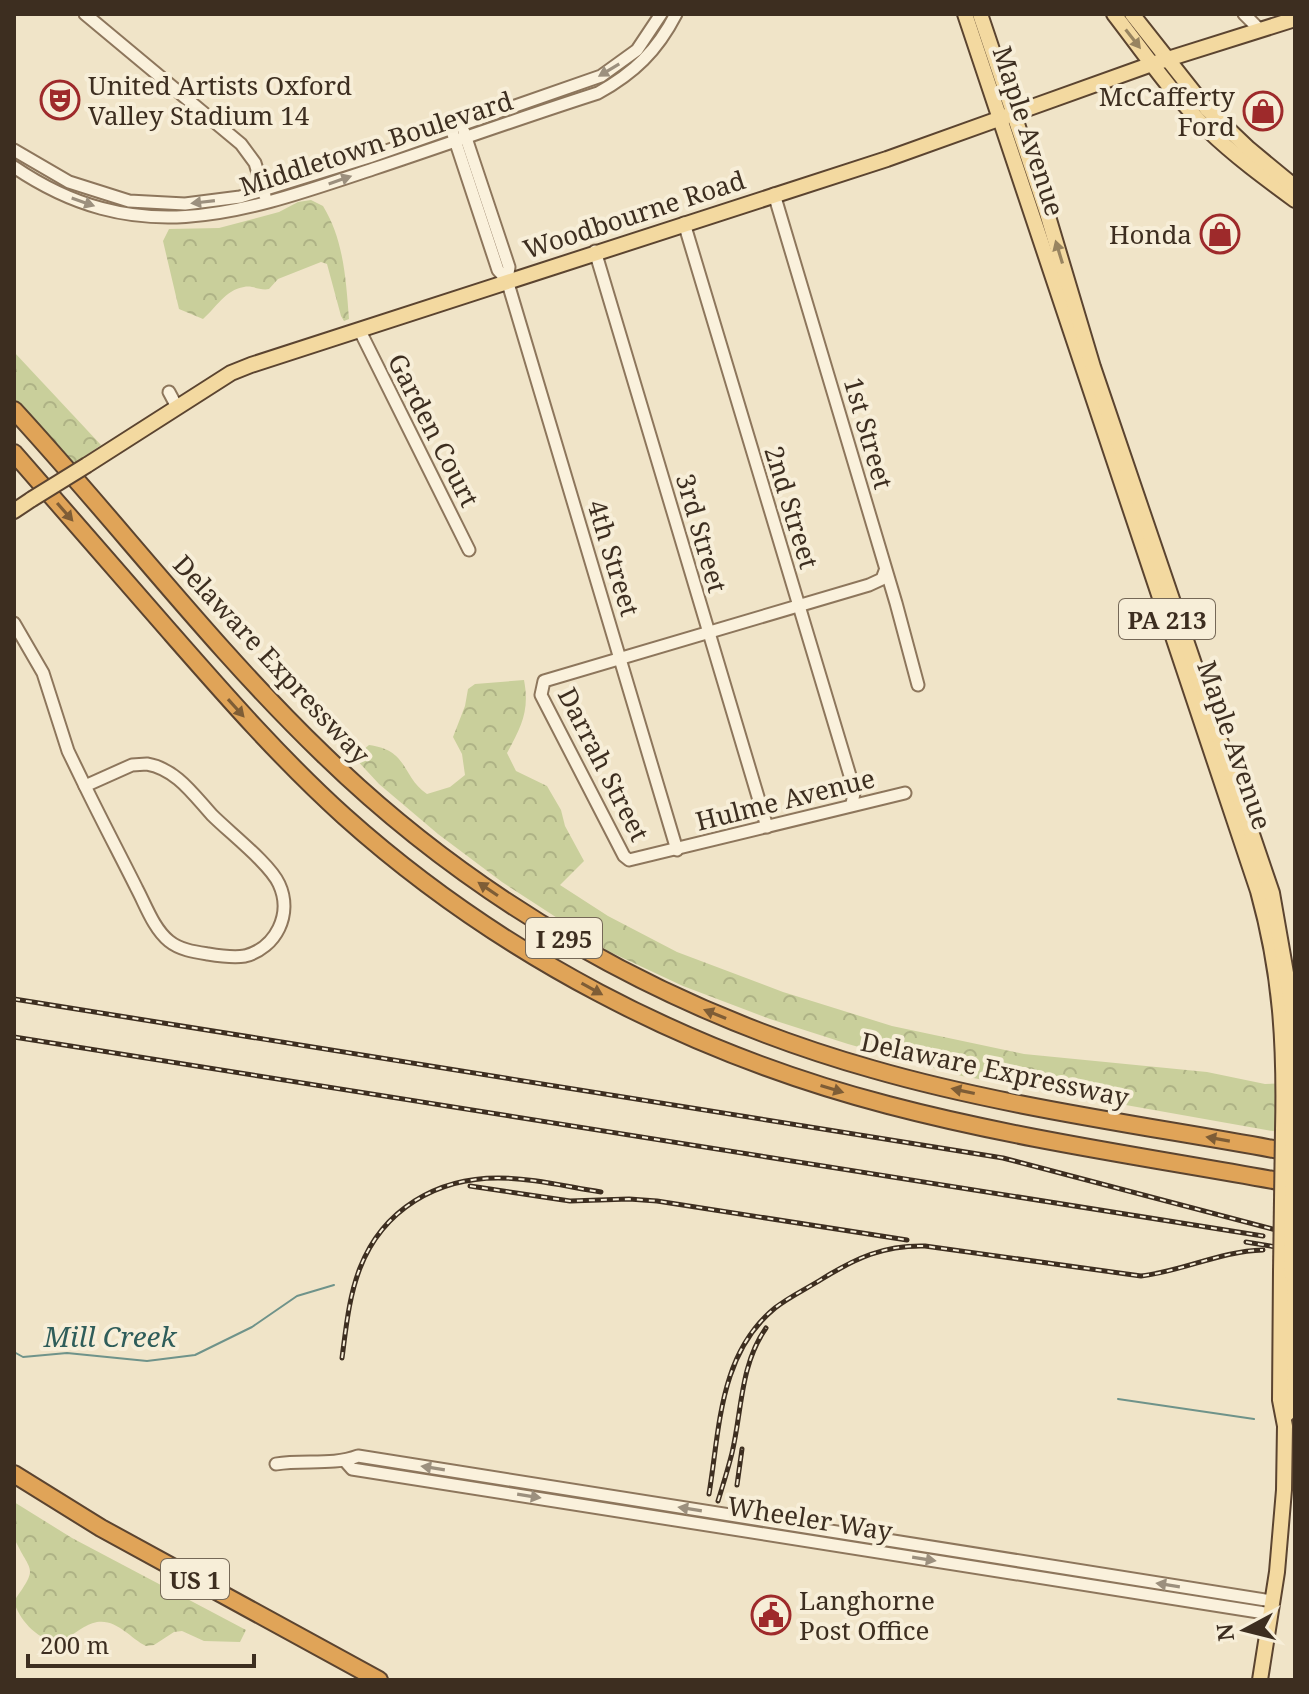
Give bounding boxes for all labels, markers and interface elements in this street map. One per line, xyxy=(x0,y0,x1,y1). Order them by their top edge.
one-way arrow xyxy=(1125,29,1141,49)
street label: Maple Avenue xyxy=(985,41,1073,221)
one-way arrow xyxy=(598,63,620,77)
place label: United Artists Oxford Valley Stadium 14 xyxy=(88,67,352,133)
place label: McCafferty Ford xyxy=(1099,78,1235,144)
theatre icon: United Artists Oxford Valley Stadium 14 xyxy=(39,79,81,121)
street label: Middletown Boulevard xyxy=(235,82,517,204)
shop icon: McCafferty Ford xyxy=(1242,90,1284,132)
street label: Woodbourne Road xyxy=(518,161,750,267)
one-way arrow xyxy=(328,174,352,186)
one-way arrow xyxy=(190,196,215,209)
one-way arrow xyxy=(71,197,95,209)
shop icon: Honda xyxy=(1199,213,1241,255)
place label: Honda xyxy=(1109,216,1192,252)
one-way arrow xyxy=(1052,239,1064,263)
street label: Garden Court xyxy=(380,347,488,513)
street label: 1st Street xyxy=(836,373,902,493)
street label: 2nd Street xyxy=(756,441,828,573)
street label: 3rd Street xyxy=(668,469,736,597)
street label: 4th Street xyxy=(579,496,649,620)
one-way arrow xyxy=(56,502,73,522)
street label: Delaware Expressway xyxy=(166,547,379,772)
road number: PA 213 xyxy=(1119,599,1215,639)
street label: Maple Avenue xyxy=(1189,656,1281,834)
street label: Darrah Street xyxy=(550,681,658,847)
one-way arrow xyxy=(227,698,245,717)
street label: Hulme Avenue xyxy=(692,759,878,839)
one-way arrow xyxy=(477,882,498,897)
road number: I 295 xyxy=(526,918,602,958)
one-way arrow xyxy=(581,982,604,996)
one-way arrow xyxy=(703,1007,727,1020)
street label: Delaware Expressway xyxy=(857,1023,1133,1115)
one-way arrow xyxy=(820,1083,844,1096)
one-way arrow xyxy=(950,1084,975,1097)
one-way arrow xyxy=(1205,1132,1230,1144)
water label: Mill Creek xyxy=(43,1317,177,1355)
one-way arrow xyxy=(420,1462,445,1474)
street label: Wheeler Way xyxy=(725,1487,895,1549)
one-way arrow xyxy=(517,1490,542,1503)
one-way arrow xyxy=(677,1502,702,1515)
one-way arrow xyxy=(912,1553,937,1565)
road number: US 1 xyxy=(161,1559,229,1599)
one-way arrow xyxy=(1155,1578,1180,1591)
place label: Langhorne Post Office xyxy=(799,1582,935,1648)
north arrow xyxy=(1205,1590,1285,1670)
public building icon: Langhorne Post Office xyxy=(750,1594,792,1636)
scale bar xyxy=(28,1618,254,1668)
text: N xyxy=(1208,1622,1240,1643)
text: 200 m xyxy=(40,1628,109,1661)

